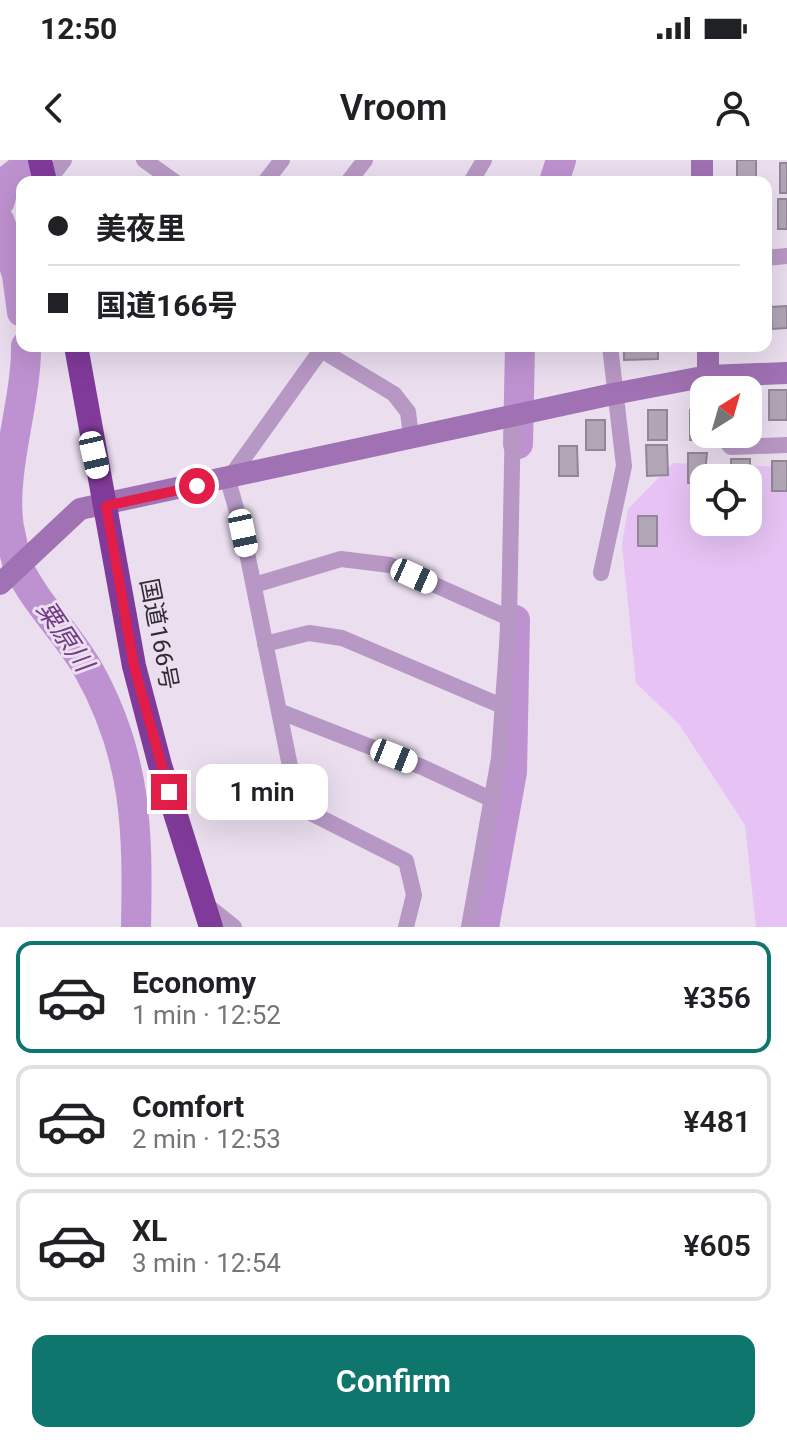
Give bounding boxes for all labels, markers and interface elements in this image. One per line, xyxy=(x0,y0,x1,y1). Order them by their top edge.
text: 12:50 xyxy=(40,11,117,46)
icon: back xyxy=(32,86,76,130)
icon: person xyxy=(711,86,755,130)
text: Vroom xyxy=(340,87,447,129)
text: 美夜里 xyxy=(96,211,186,246)
text: 国道166号 xyxy=(96,288,238,323)
north arrow xyxy=(690,376,762,448)
map controls xyxy=(690,376,762,536)
car xyxy=(77,429,111,481)
button: locate xyxy=(690,464,762,536)
route start xyxy=(179,468,215,504)
car xyxy=(226,507,260,559)
car xyxy=(387,555,441,597)
street label: 国道166号 xyxy=(135,576,183,692)
water label: 粟原川 xyxy=(31,595,101,679)
car xyxy=(367,736,421,776)
callout: 1 min xyxy=(197,764,329,820)
route end xyxy=(151,774,187,810)
text: 1 min xyxy=(229,777,295,807)
icon: car xyxy=(36,961,108,1033)
text: Economy xyxy=(132,965,256,1000)
text: ¥356 xyxy=(684,980,751,1015)
text: 1 min · 12:52 xyxy=(132,1000,281,1030)
icon: car xyxy=(36,1085,108,1157)
text: Comfort xyxy=(132,1089,244,1124)
text: ¥481 xyxy=(684,1104,751,1139)
text: 2 min · 12:53 xyxy=(132,1124,281,1154)
icon: car xyxy=(36,1209,108,1281)
text: XL xyxy=(132,1213,167,1248)
text: ¥605 xyxy=(684,1228,751,1263)
text: 3 min · 12:54 xyxy=(132,1248,281,1278)
button: Confirm xyxy=(32,1335,755,1427)

